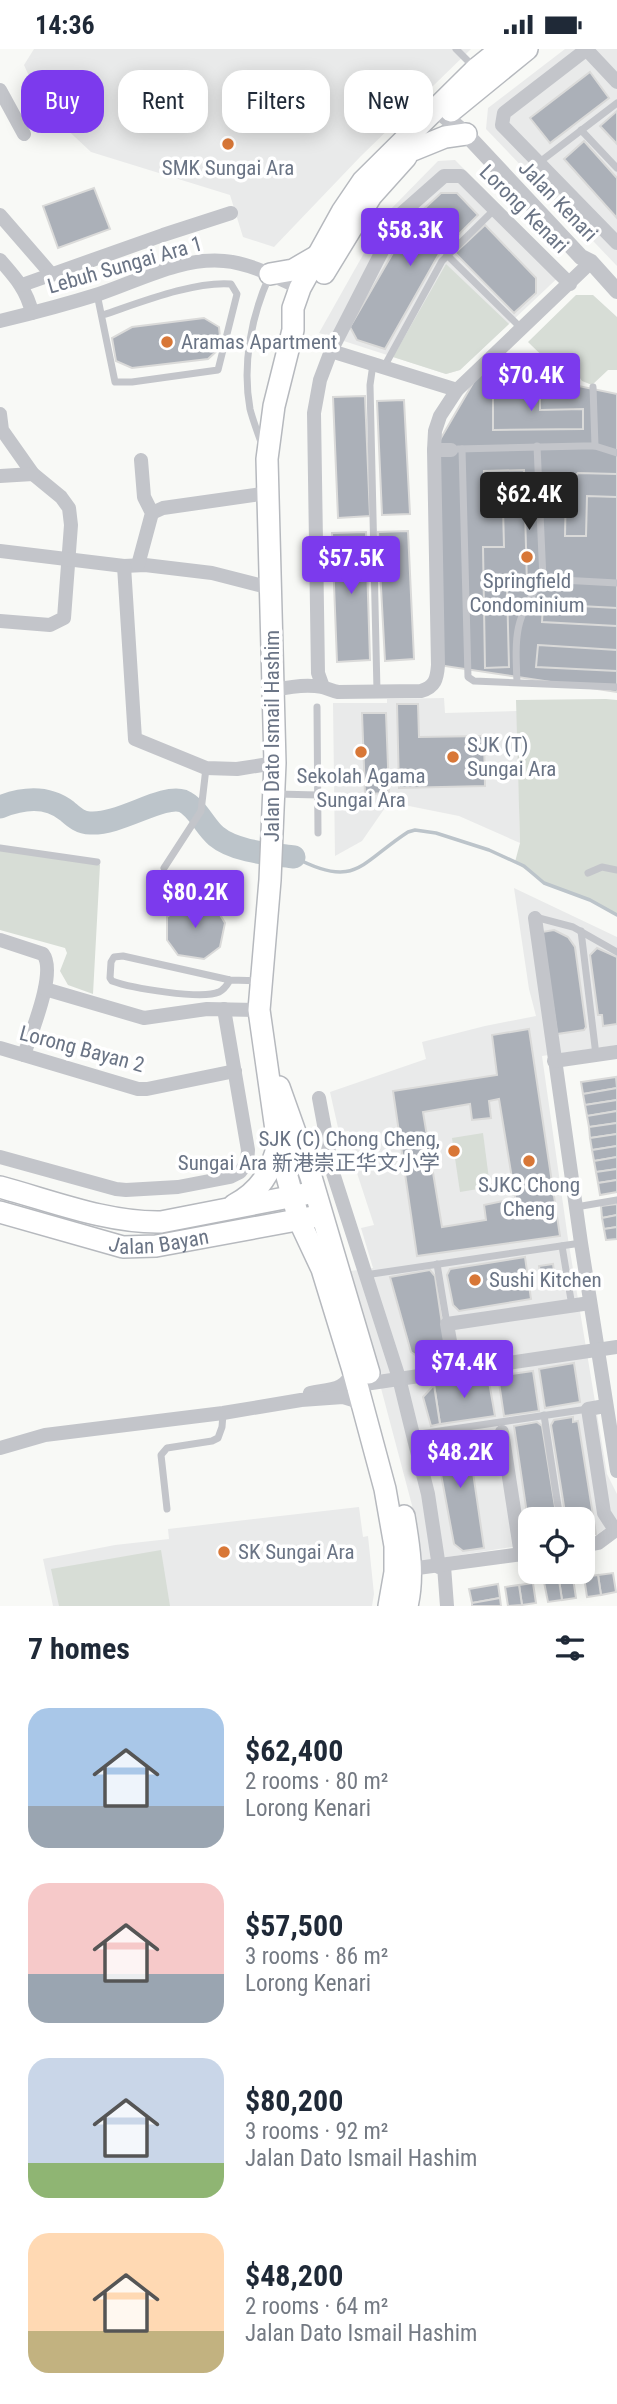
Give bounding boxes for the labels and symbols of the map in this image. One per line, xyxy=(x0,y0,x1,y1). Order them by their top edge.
marker: SMK Sungai Ara xyxy=(220,136,236,152)
place label: SMK Sungai Ara xyxy=(162,156,294,180)
street label: Jalan Kenari xyxy=(514,156,602,246)
street label: Lorong Kenari xyxy=(475,160,573,258)
pin: $58.3K xyxy=(353,209,467,268)
street label: Lebuh Sungai Ara 1 xyxy=(45,231,205,299)
place label: Aramas Apartment xyxy=(181,330,337,354)
marker: Aramas Apartment xyxy=(159,334,175,350)
pin: $70.4K xyxy=(474,353,588,413)
pin: $62.4K xyxy=(472,473,586,532)
pin: $57.5K xyxy=(294,537,408,596)
marker: Springfield Condominium xyxy=(519,549,535,565)
place label: Springfield Condominium xyxy=(469,569,585,617)
street label: Jalan Dato Ismail Hashim xyxy=(260,630,284,842)
place label: SJK (T) Sungai Ara xyxy=(467,733,556,781)
marker: Sekolah Agama Sungai Ara xyxy=(353,744,369,760)
marker: SJK (T) Sungai Ara xyxy=(445,749,461,765)
place label: Sekolah Agama Sungai Ara xyxy=(297,764,425,812)
pin: $80.2K xyxy=(138,871,252,930)
street label: Lorong Bayan 2 xyxy=(17,1021,147,1077)
place label: SJK (C) Chong Cheng, Sungai Ara 新港崇正华文小学 xyxy=(178,1127,440,1175)
marker: SJK (C) Chong Cheng, Sungai Ara 新港崇正华文小学 xyxy=(446,1143,462,1159)
marker: SJKC Chong Cheng xyxy=(521,1153,537,1169)
place label: SJKC Chong Cheng xyxy=(478,1173,580,1221)
street label: Jalan Bayan xyxy=(106,1225,211,1259)
place label: Sushi Kitchen xyxy=(489,1268,602,1292)
marker: Sushi Kitchen xyxy=(467,1272,483,1288)
pin: $74.4K xyxy=(407,1341,521,1400)
pin: $48.2K xyxy=(403,1431,517,1490)
place label: SK Sungai Ara xyxy=(238,1540,355,1564)
marker: SK Sungai Ara xyxy=(216,1544,232,1560)

